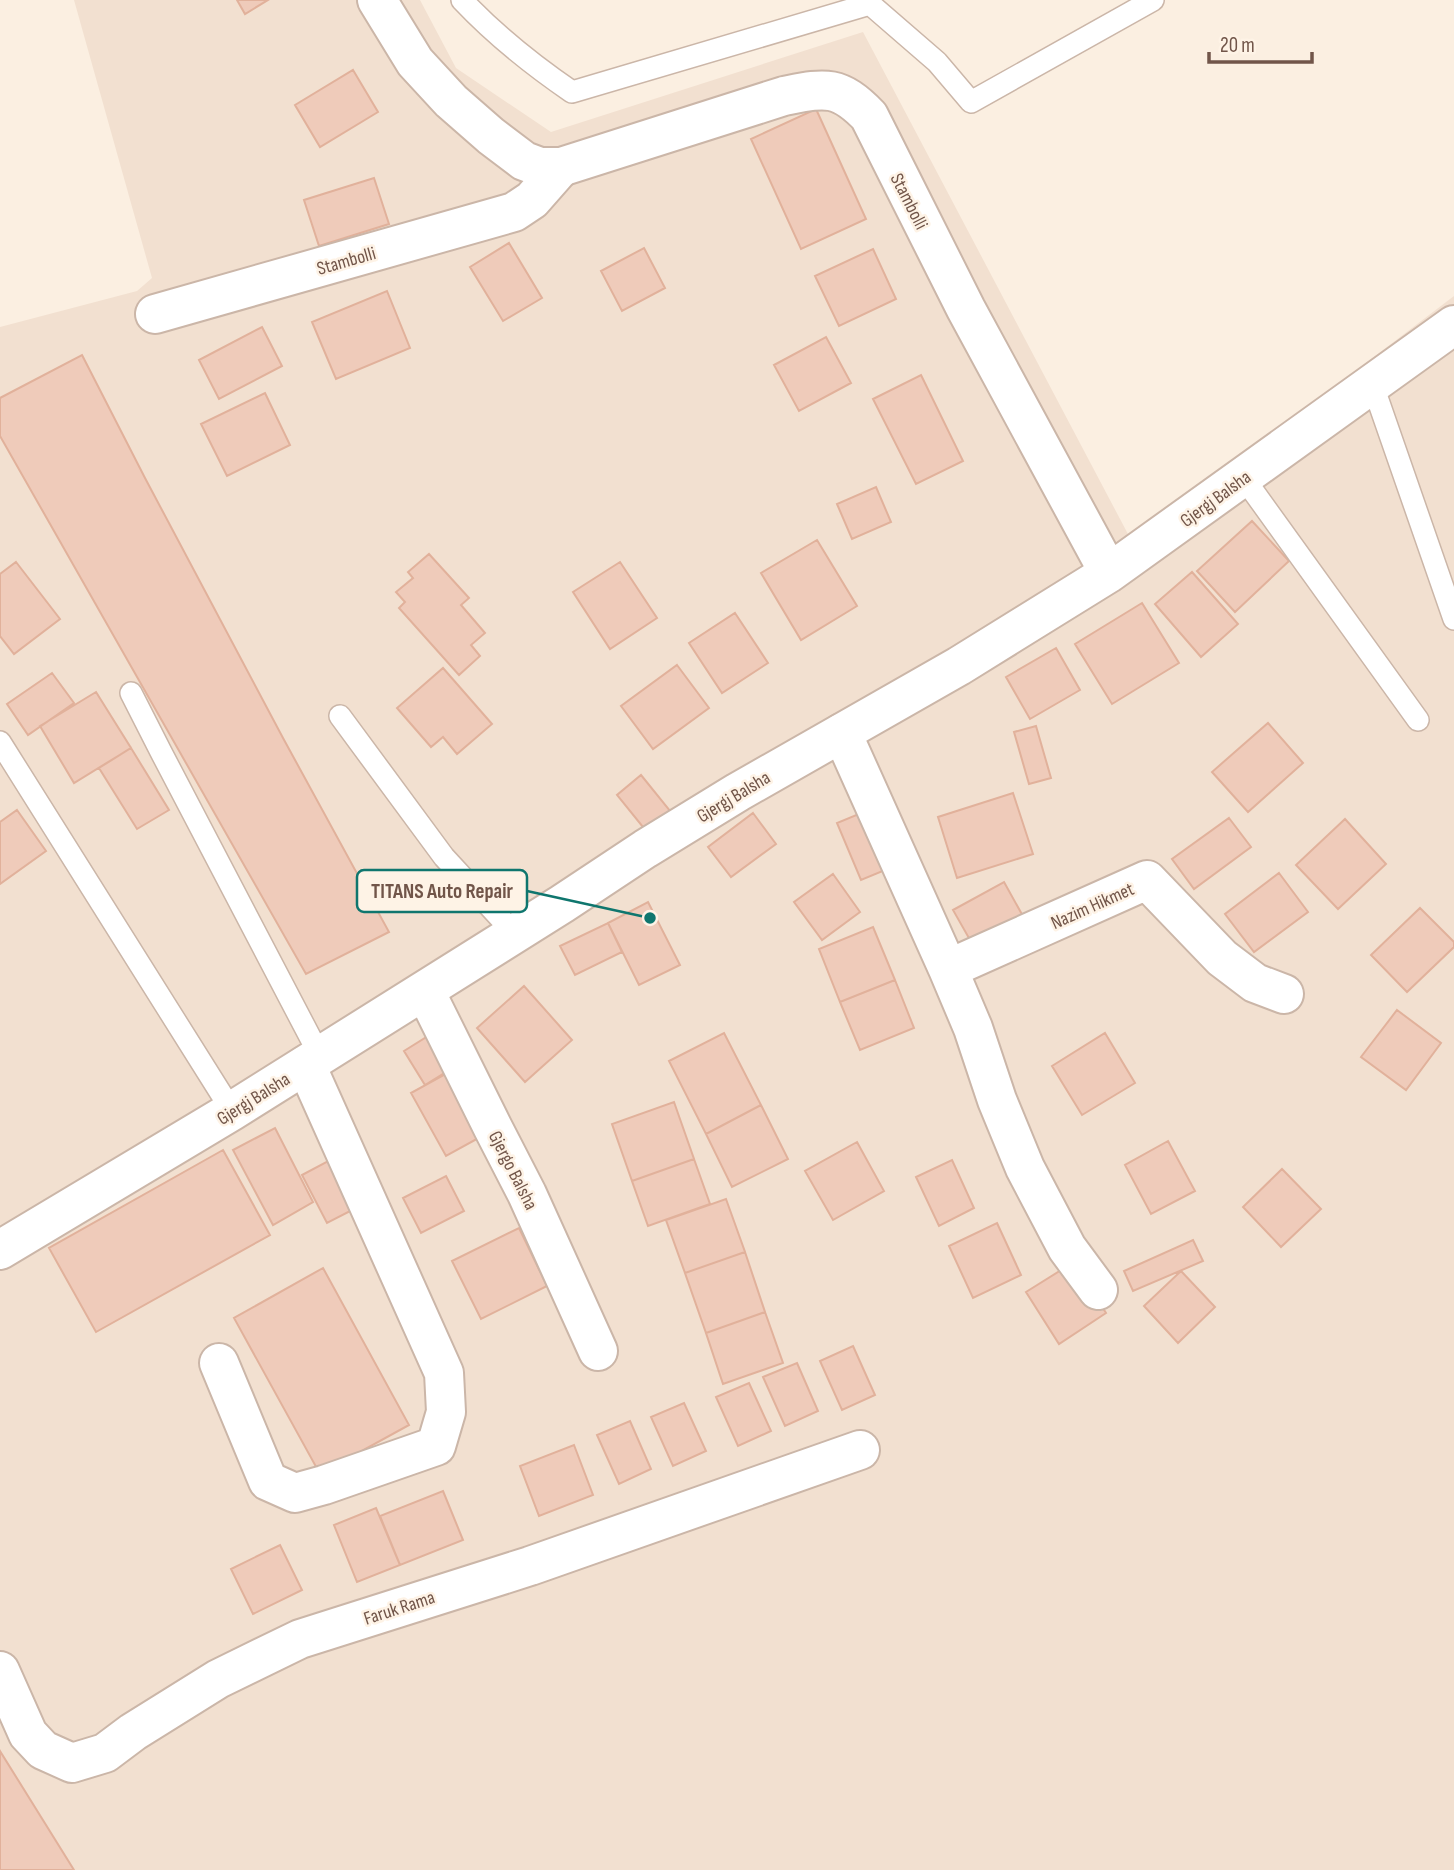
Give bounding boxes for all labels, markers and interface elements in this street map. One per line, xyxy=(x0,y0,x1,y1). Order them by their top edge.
scale bar xyxy=(1209,21,1312,65)
text: 20 m xyxy=(1220,33,1255,58)
street label: Stambolli xyxy=(885,170,933,234)
street label: Stambolli xyxy=(314,242,378,281)
street label: Gjergj Balsha xyxy=(1176,466,1256,532)
street label: Gjergj Balsha xyxy=(693,766,775,828)
callout: TITANS Auto Repair xyxy=(357,870,527,912)
street label: Nazim Hikmet xyxy=(1047,878,1138,935)
text: TITANS Auto Repair xyxy=(371,879,513,904)
street label: Gjergj Balsha xyxy=(213,1068,294,1131)
street label: Gjergo Balsha xyxy=(483,1127,542,1214)
street label: Faruk Rama xyxy=(361,1586,438,1631)

